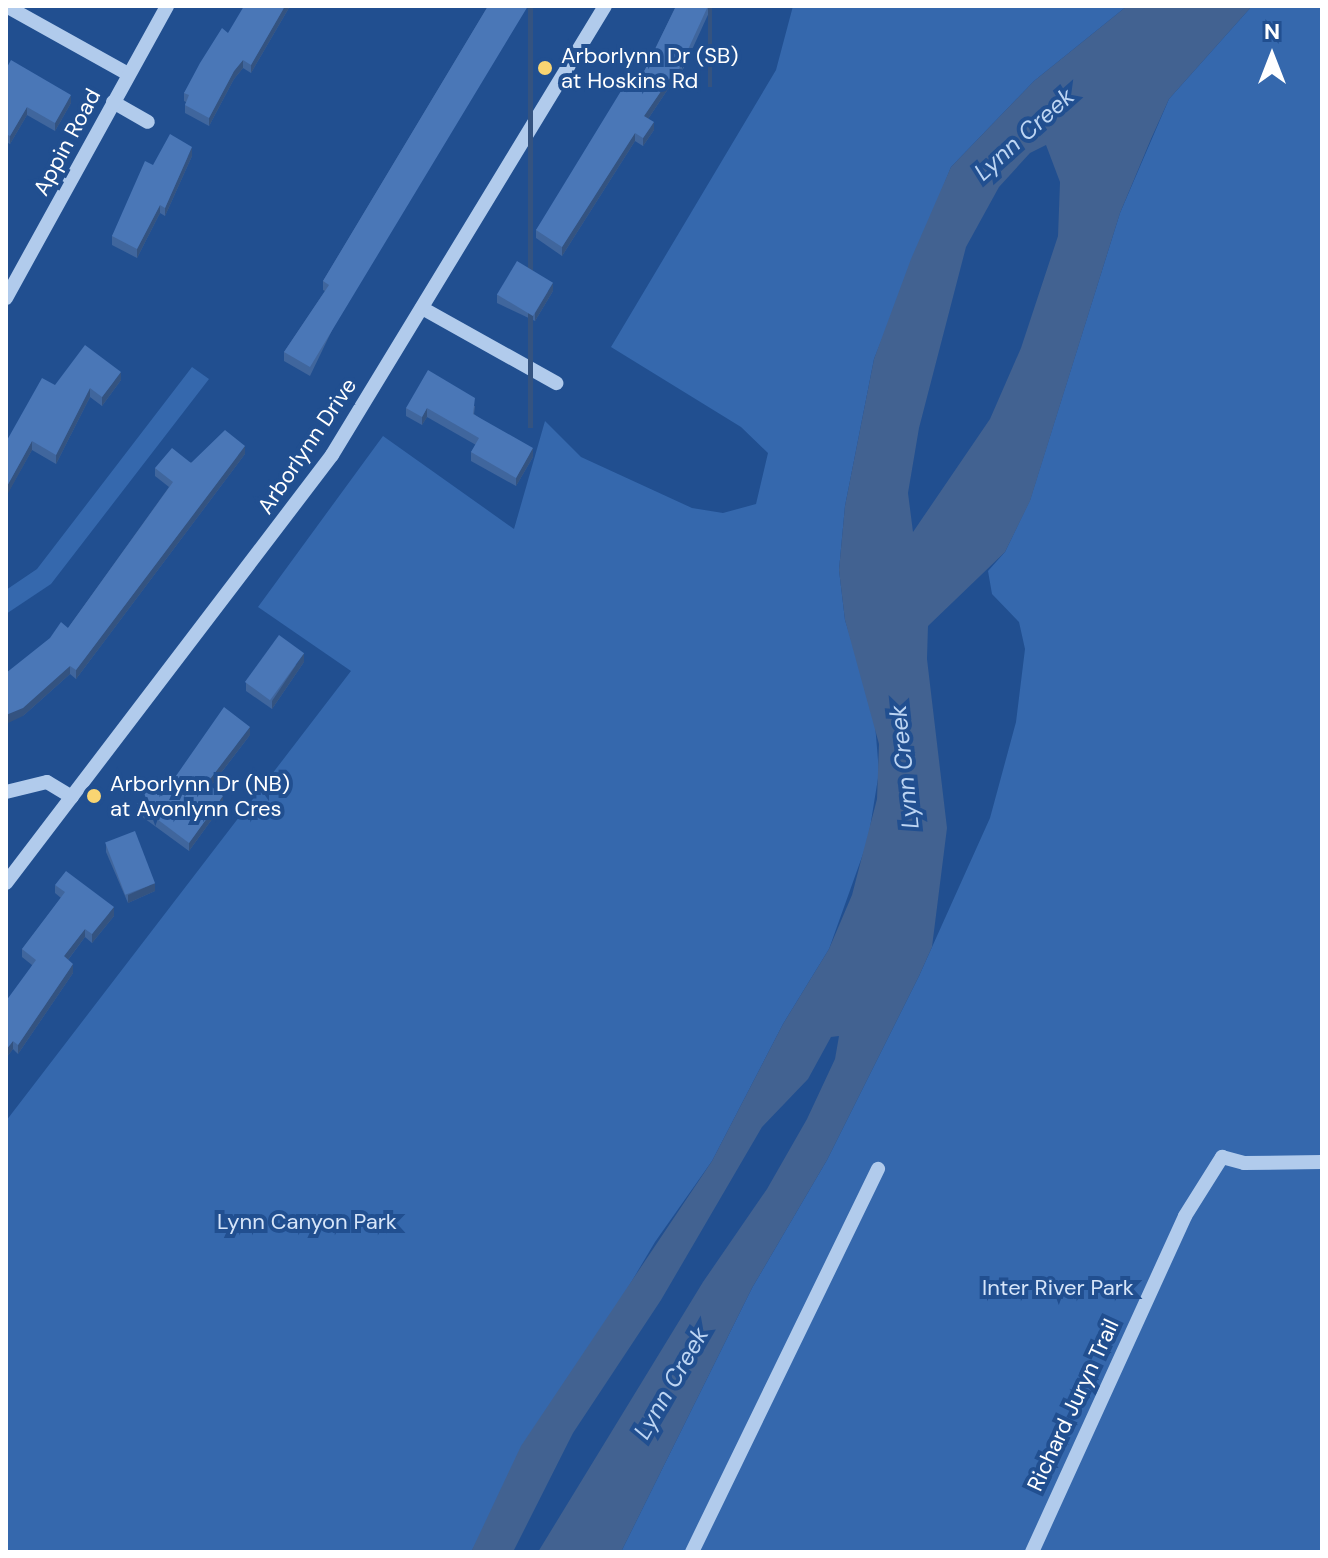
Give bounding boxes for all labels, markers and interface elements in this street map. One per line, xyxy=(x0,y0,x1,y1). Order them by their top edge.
north arrow xyxy=(1232,16,1312,96)
text: N xyxy=(1264,17,1280,46)
place label: Arborlynn Dr (SB) at Hoskins Rd xyxy=(561,42,739,94)
marker: Arborlynn Dr (SB) at Hoskins Rd xyxy=(536,59,554,77)
water label: Lynn Creek xyxy=(968,82,1080,186)
street label: Appin Road xyxy=(28,84,106,200)
street label: Arborlynn Drive xyxy=(252,373,362,519)
water label: Lynn Creek xyxy=(883,704,925,830)
place label: Arborlynn Dr (NB) at Avonlynn Cres xyxy=(110,770,290,822)
marker: Arborlynn Dr (NB) at Avonlynn Cres xyxy=(85,787,103,805)
park label: Lynn Canyon Park xyxy=(217,1209,397,1235)
park label: Inter River Park xyxy=(982,1275,1134,1301)
street label: Richard Juryn Trail xyxy=(1022,1315,1124,1495)
water label: Lynn Creek xyxy=(627,1322,715,1444)

